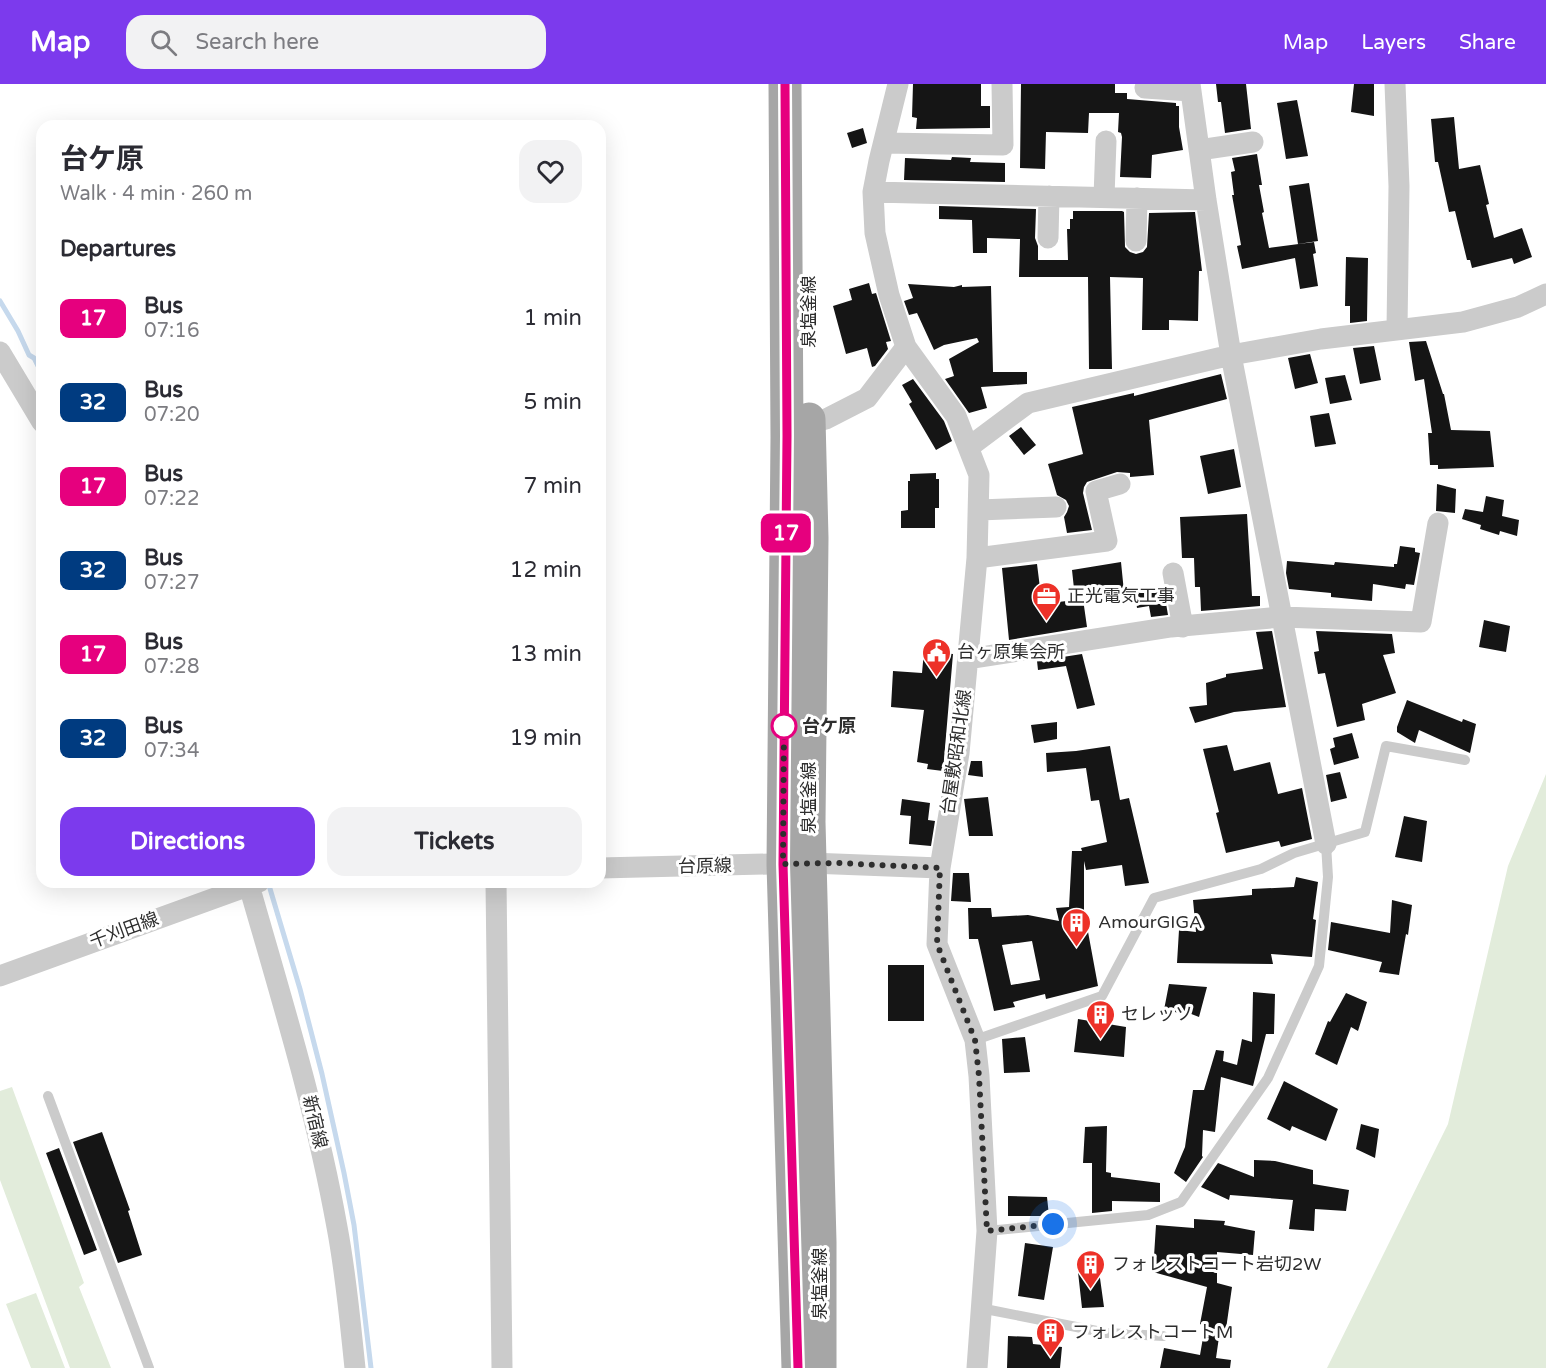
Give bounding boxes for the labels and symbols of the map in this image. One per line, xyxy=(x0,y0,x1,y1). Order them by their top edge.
street label: 泉塩釜線 xyxy=(798,276,820,348)
line badge: 17 xyxy=(759,514,813,552)
office icon: 正光電気工事 xyxy=(1030,580,1062,622)
place label: 正光電気工事 xyxy=(1067,585,1175,607)
public building icon: 台ヶ原集会所 xyxy=(920,636,952,678)
place label: 台ヶ原集会所 xyxy=(957,641,1065,663)
street label: 台屋敷昭和北線 xyxy=(936,688,976,816)
marker: 台ケ原 xyxy=(771,713,797,739)
place label: 台ケ原 xyxy=(802,715,856,737)
street label: 泉塩釜線 xyxy=(798,762,820,834)
street label: 台原線 xyxy=(678,855,732,877)
building icon: AmourGIGA xyxy=(1061,906,1093,948)
street label: 千刈田線 xyxy=(86,907,162,953)
place label: AmourGIGA xyxy=(1098,911,1202,933)
building icon: セレッソ xyxy=(1084,998,1116,1040)
place label: セレッソ xyxy=(1121,1003,1193,1025)
street label: 新宿線 xyxy=(298,1093,332,1151)
your location xyxy=(1038,1209,1068,1239)
street label: 泉塩釜線 xyxy=(809,1248,831,1320)
building icon: フォレストコート岩切2W xyxy=(1075,1248,1107,1290)
place label: フォレストコート岩切2W xyxy=(1112,1253,1322,1275)
building icon: フォレストコートM xyxy=(1035,1316,1067,1358)
place label: フォレストコートM xyxy=(1072,1321,1233,1343)

